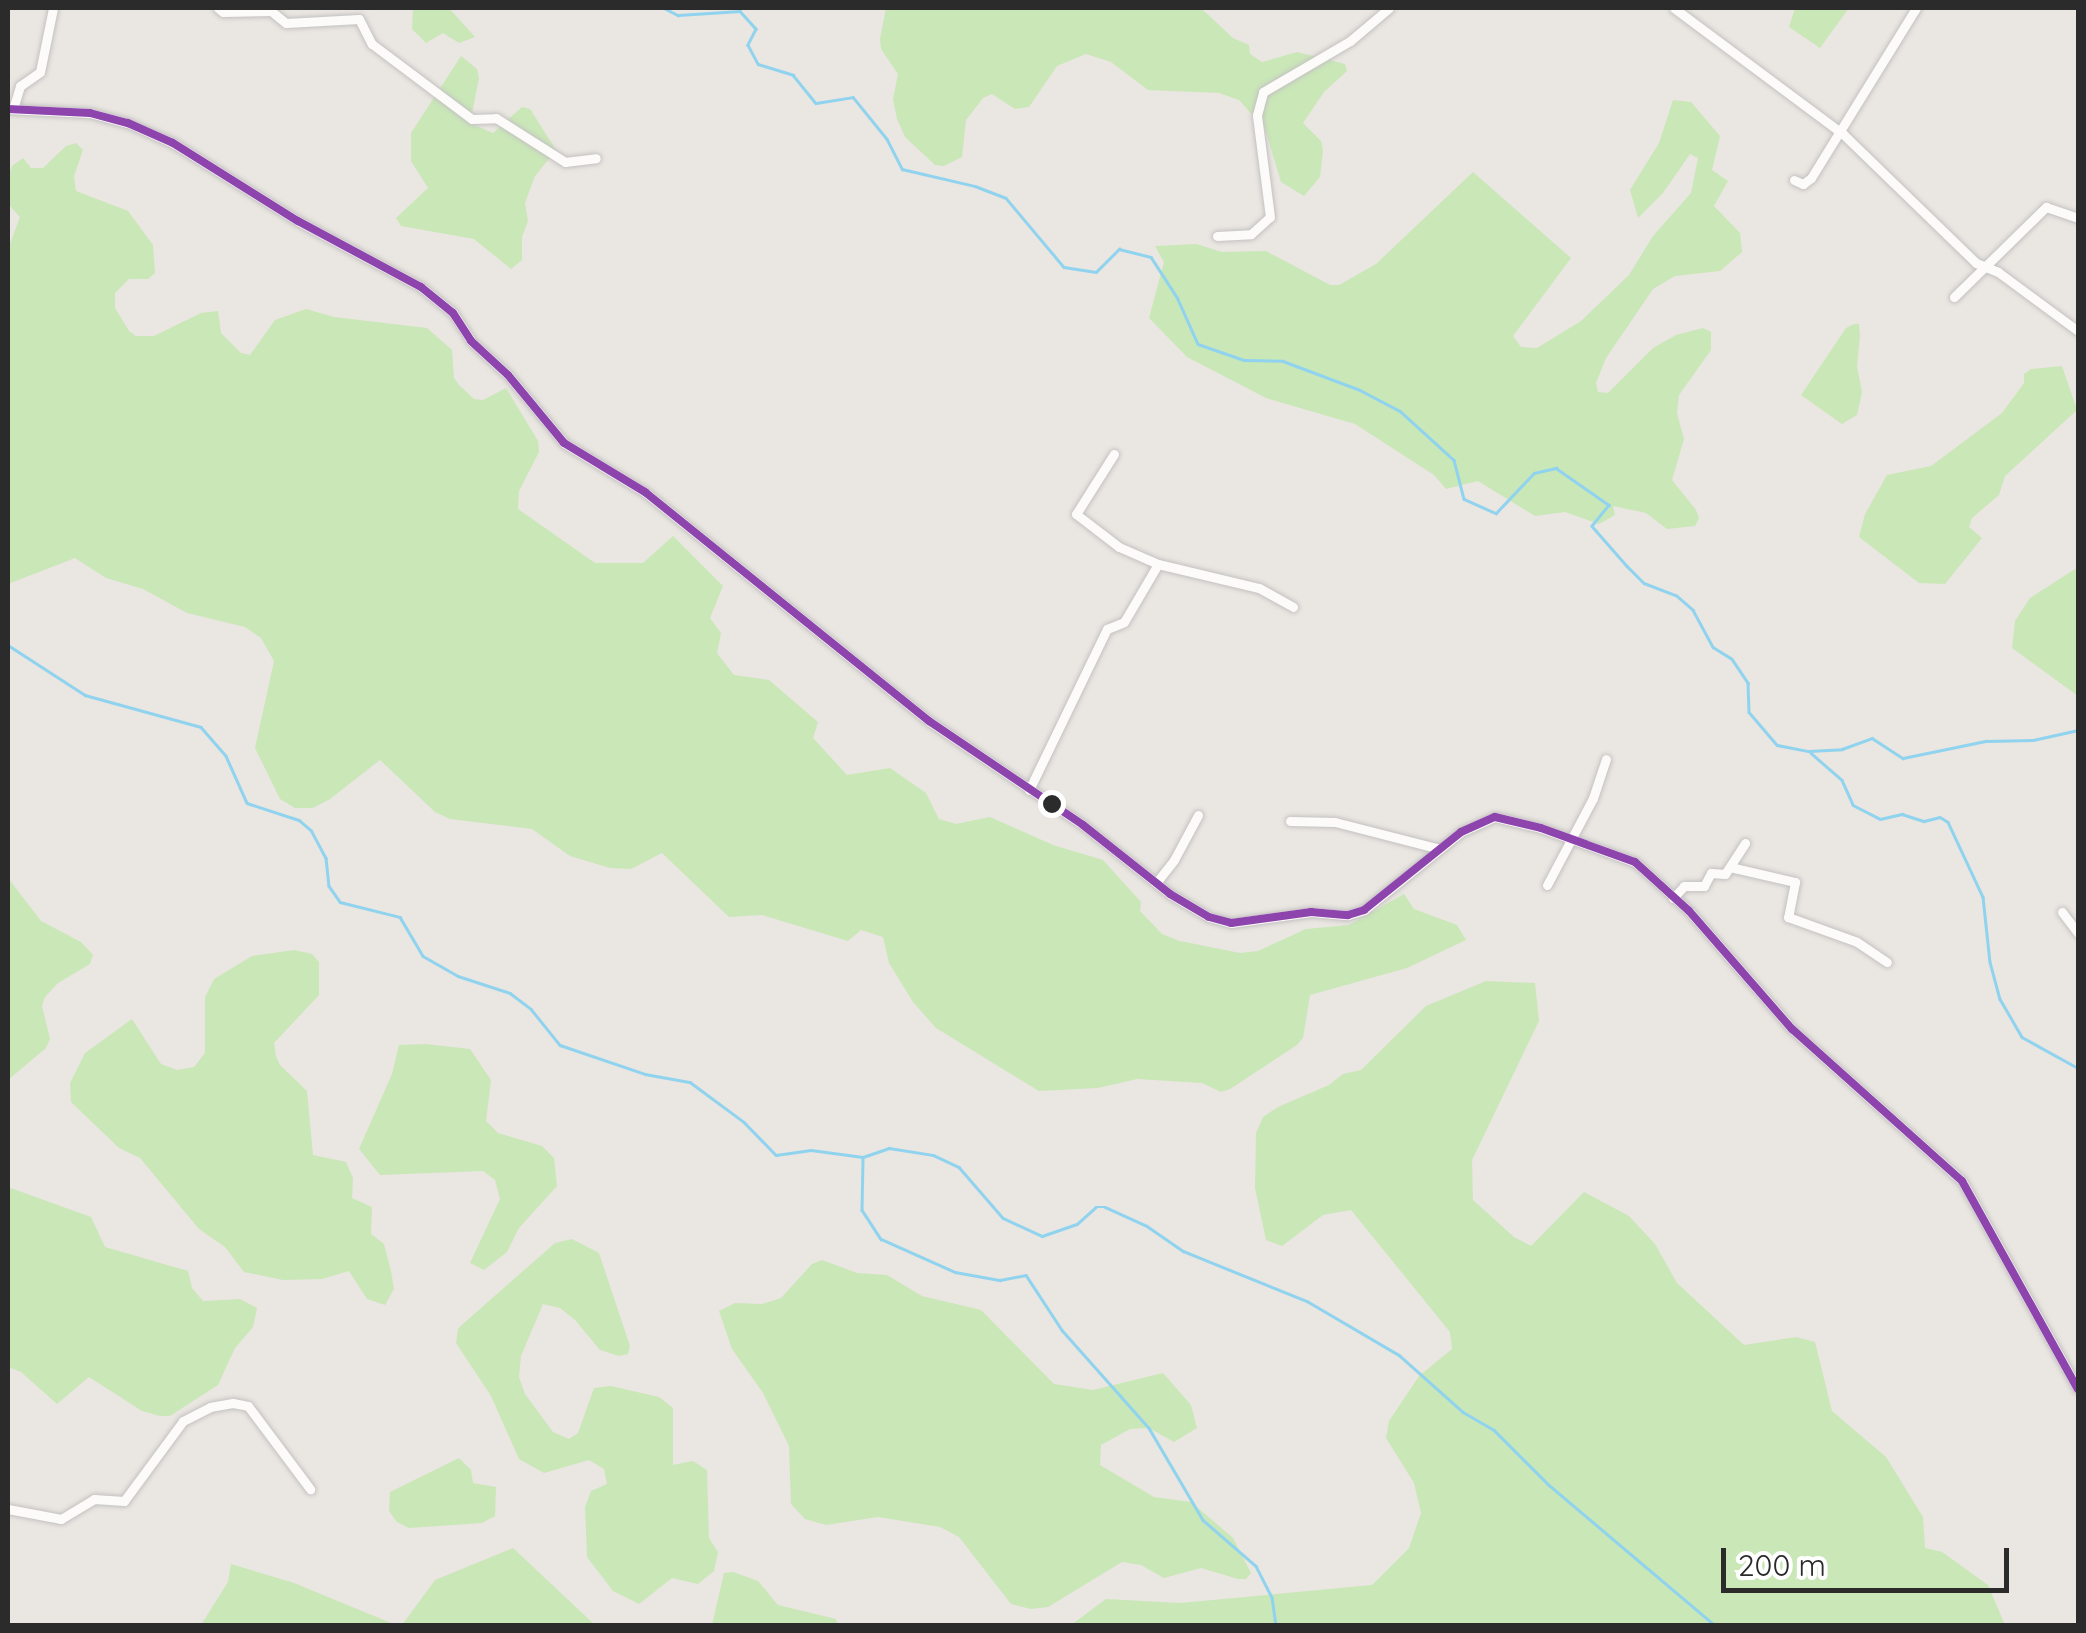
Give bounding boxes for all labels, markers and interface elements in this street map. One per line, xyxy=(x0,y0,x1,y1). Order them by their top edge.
unlabelled marker xyxy=(1042,794,1062,814)
scale bar xyxy=(1726,1528,2014,1590)
text: 200 m xyxy=(1738,1546,1826,1584)

